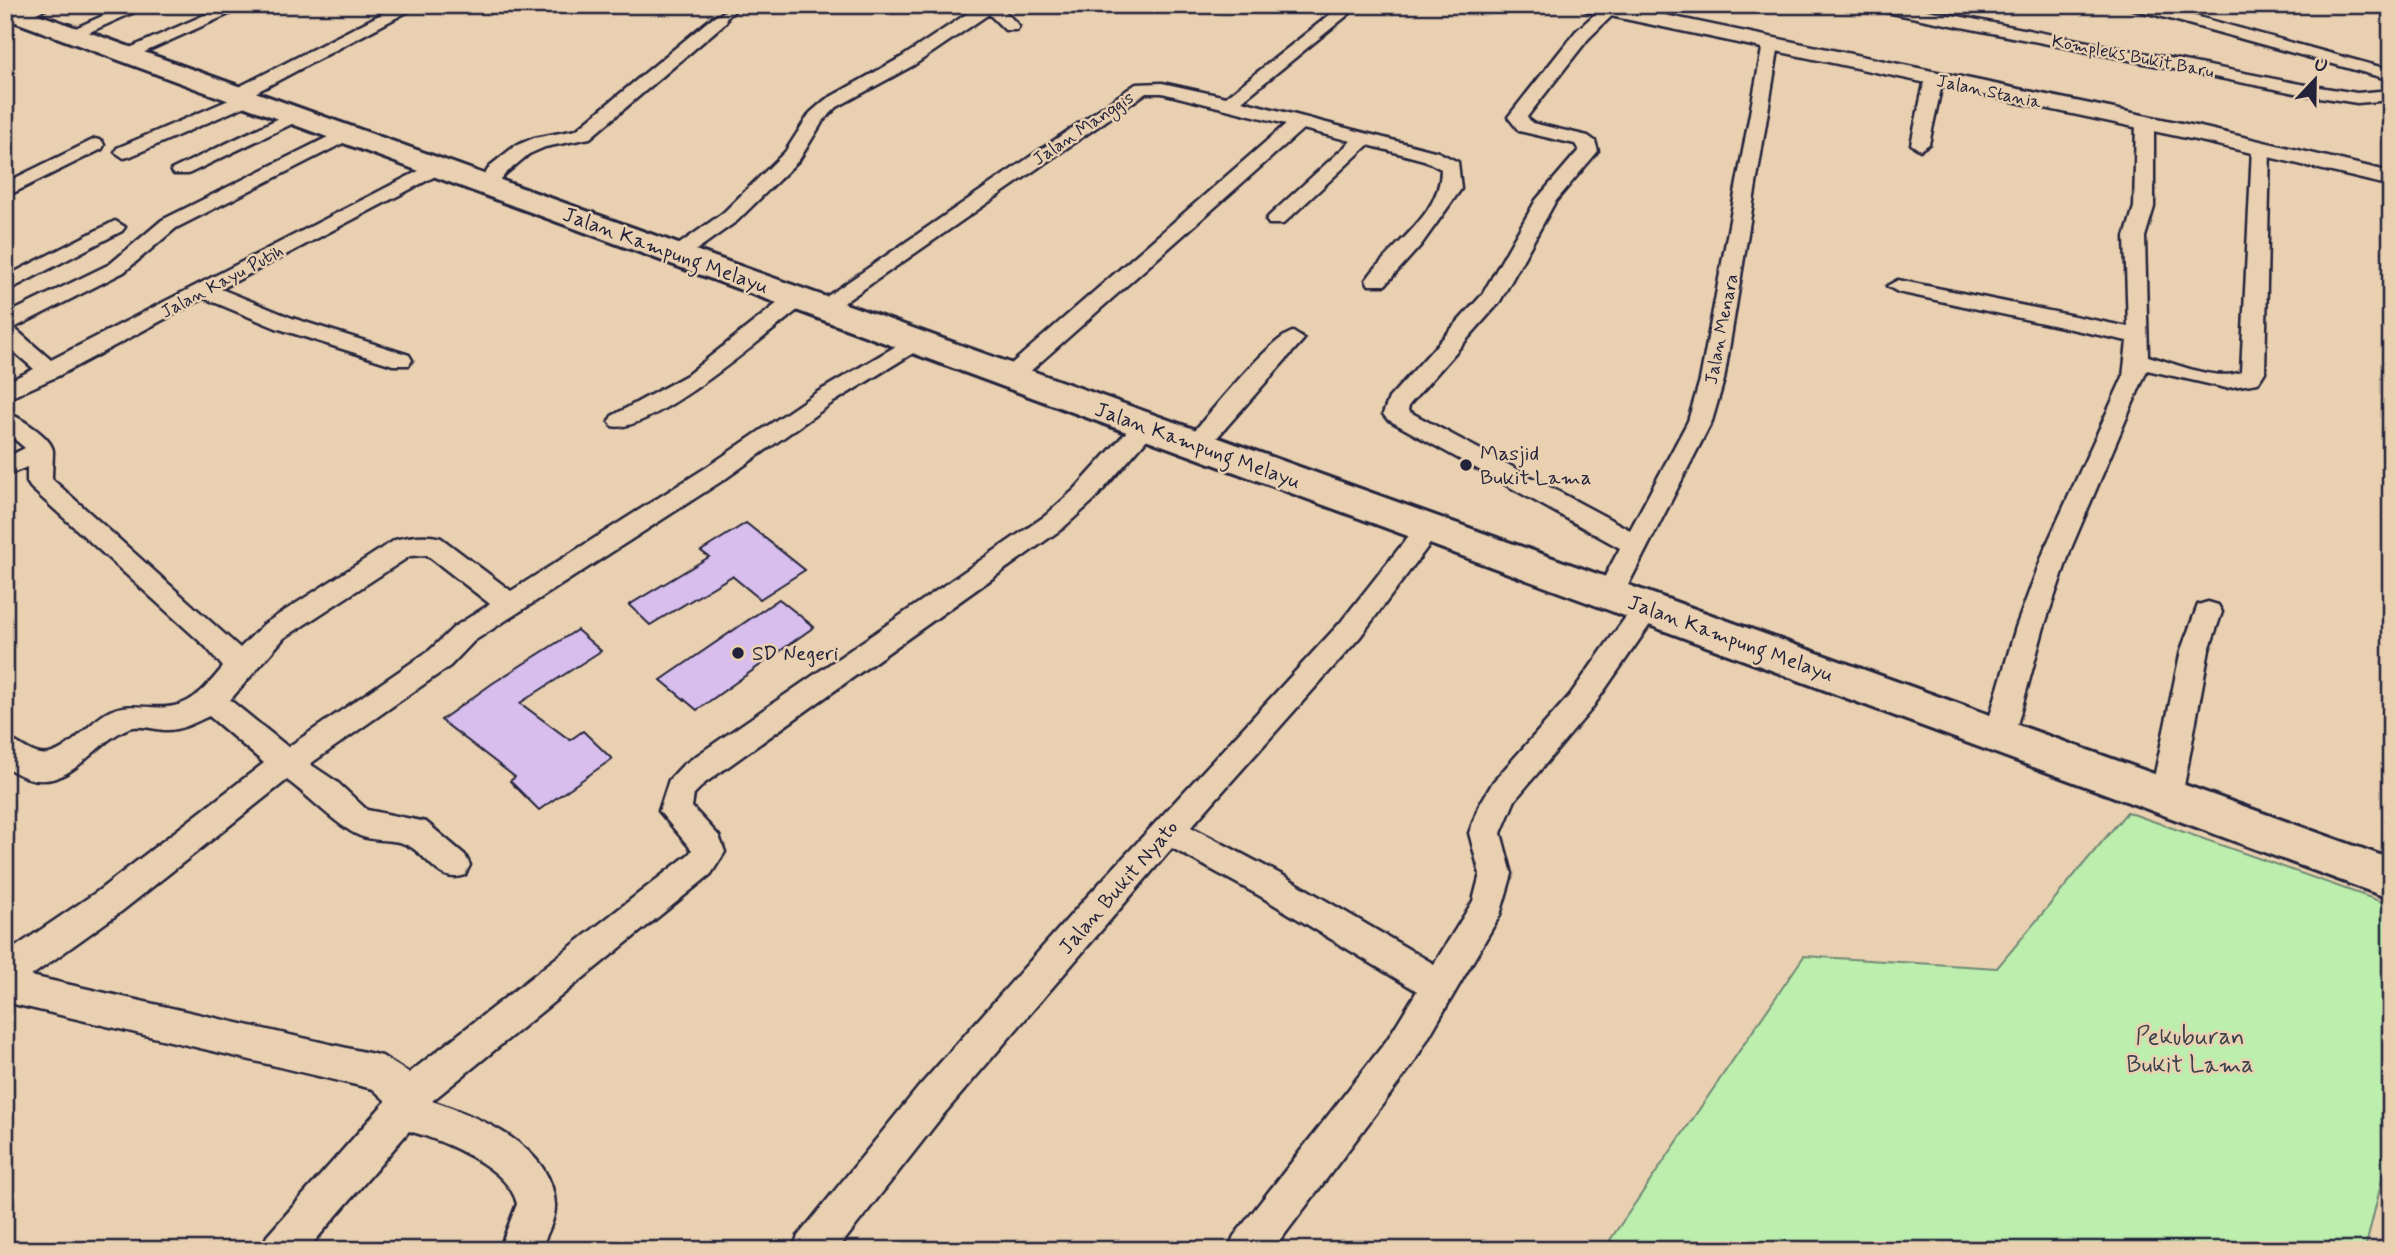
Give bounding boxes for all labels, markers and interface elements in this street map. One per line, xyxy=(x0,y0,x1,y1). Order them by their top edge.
street label: Kompleks Bukit Baru xyxy=(2050,29,2216,84)
north arrow xyxy=(2280,46,2350,116)
text: U xyxy=(2310,52,2331,80)
street label: Jalan Stania xyxy=(1934,69,2044,115)
street label: Jalan Manggis xyxy=(1028,86,1139,172)
street label: Jalan Kampung Melayu xyxy=(558,201,773,303)
street label: Jalan Kayu Putih xyxy=(157,239,288,324)
street label: Jalan Menara xyxy=(1700,272,1744,386)
street label: Jalan Kampung Melayu xyxy=(1090,396,1305,498)
place label: Masjid Bukit Lama xyxy=(1480,440,1591,492)
marker: Masjid Bukit Lama xyxy=(1458,457,1474,473)
street label: Jalan Kampung Melayu xyxy=(1623,589,1838,691)
place label: SD Negeri xyxy=(752,640,839,668)
marker: SD Negeri xyxy=(730,645,746,661)
street label: Jalan Bukit Nyato xyxy=(1053,815,1185,961)
park label: Pekuburan Bukit Lama xyxy=(2126,1022,2254,1081)

